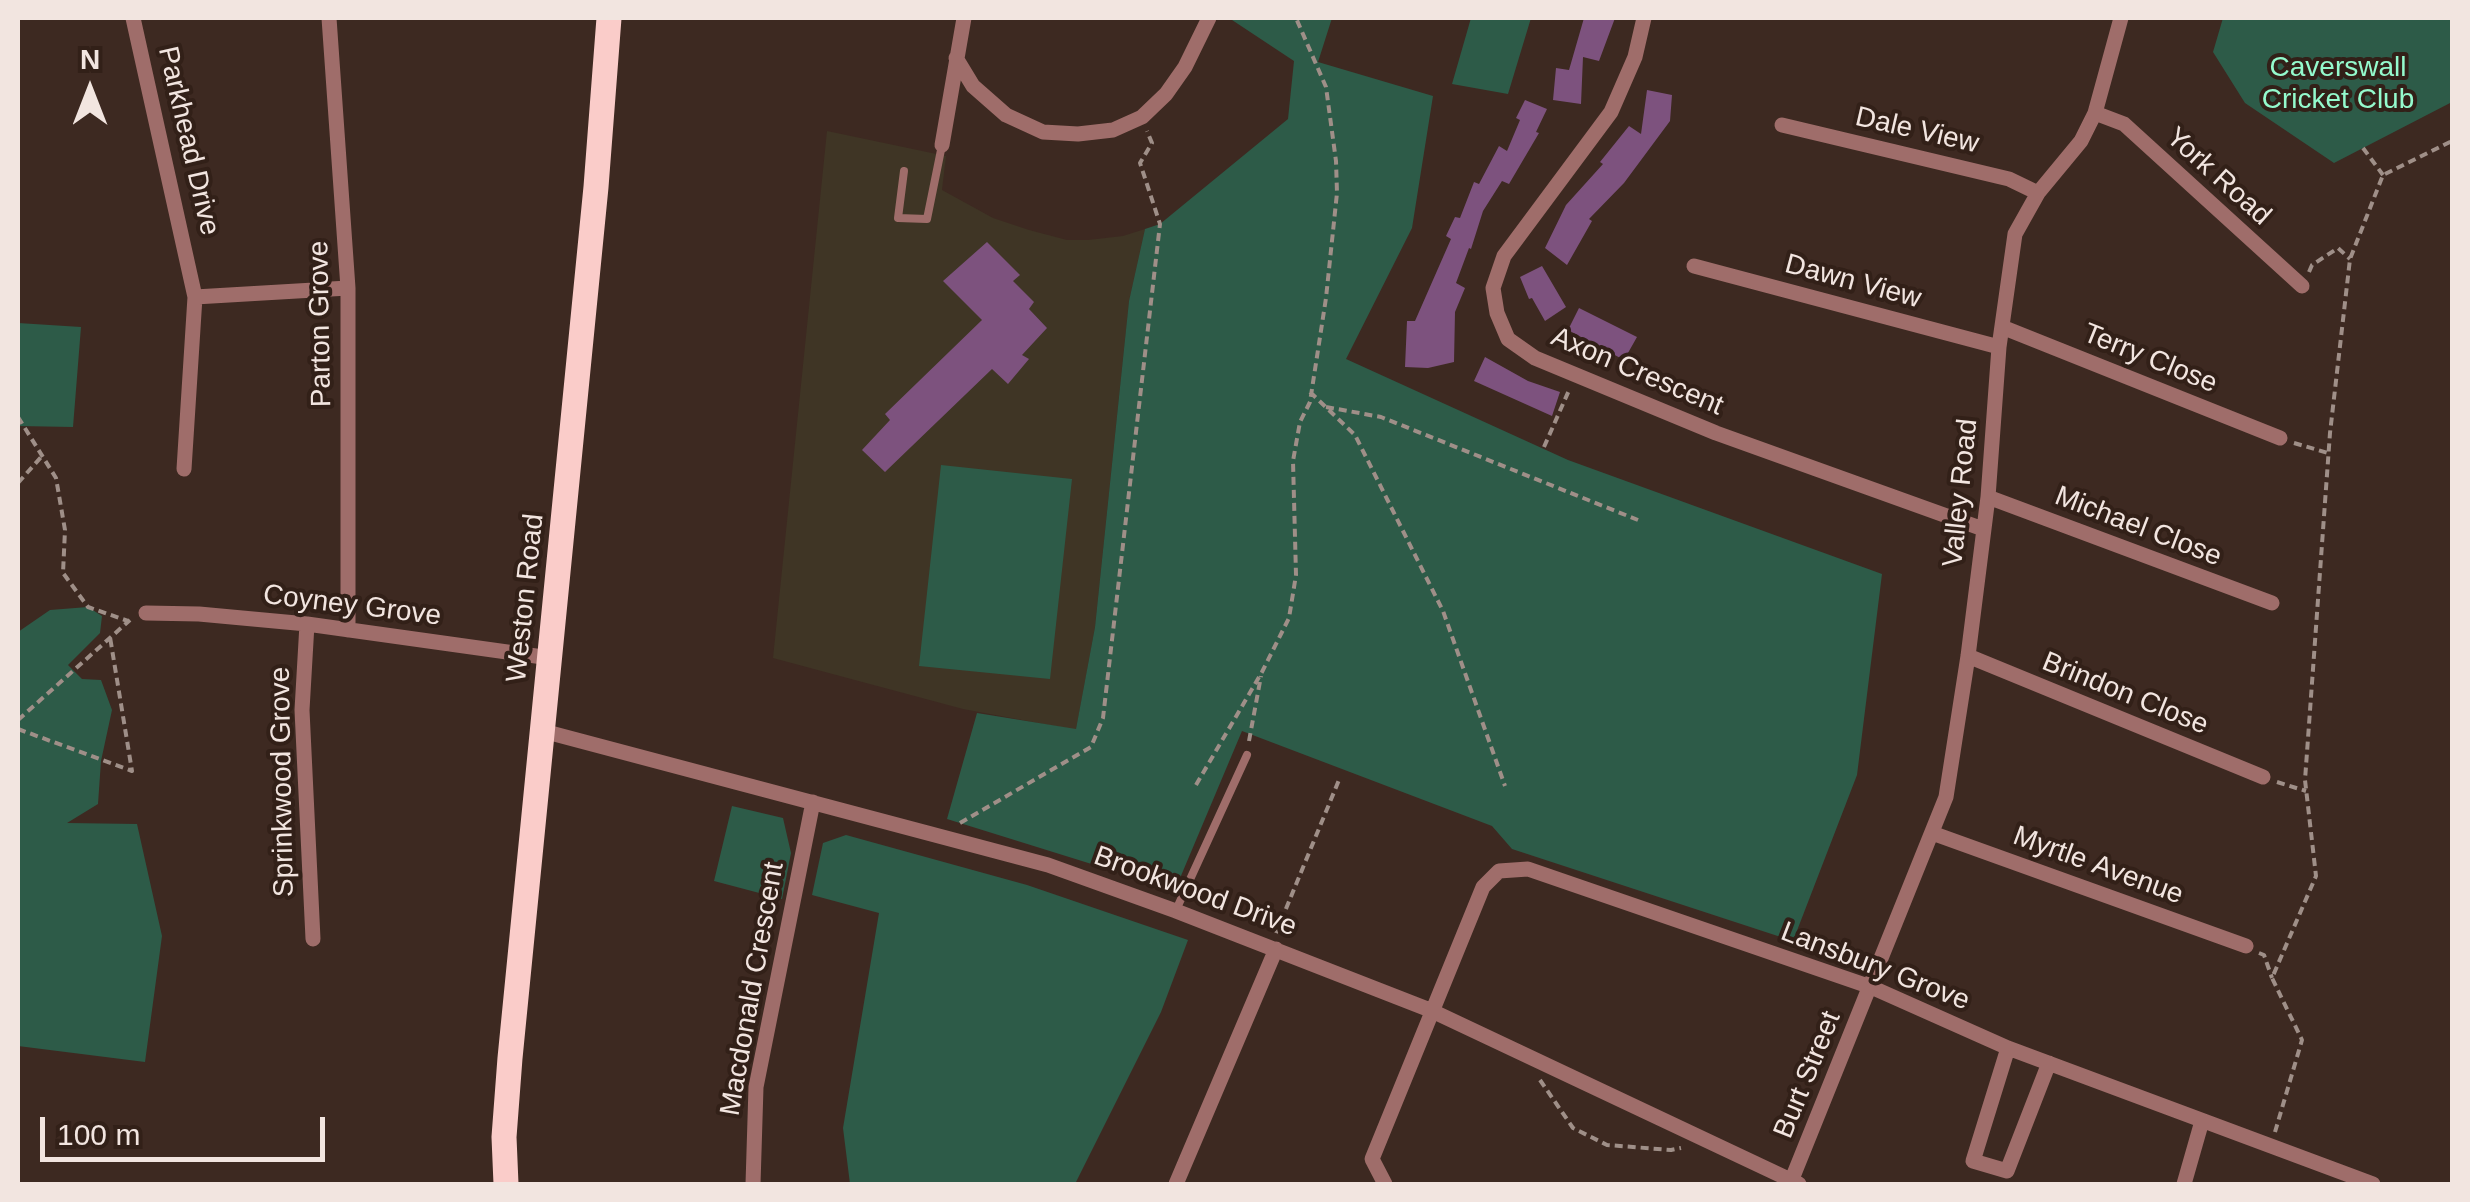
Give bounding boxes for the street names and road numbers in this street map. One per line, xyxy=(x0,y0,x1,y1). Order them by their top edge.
street label: Parkhead Drive xyxy=(150,43,226,239)
street label: Dale View xyxy=(1852,101,1982,161)
street label: York Road xyxy=(2159,121,2277,233)
street label: Parton Grove xyxy=(303,240,339,408)
street label: Dawn View xyxy=(1781,248,1925,316)
street label: Terry Close xyxy=(2078,317,2222,401)
street label: Axon Crescent xyxy=(1546,321,1728,423)
street label: Valley Road xyxy=(1937,417,1985,569)
street label: Michael Close xyxy=(2050,480,2226,574)
street label: Weston Road xyxy=(500,512,552,684)
street label: Coyney Grove xyxy=(261,578,443,634)
street label: Brindon Close xyxy=(2037,645,2213,743)
street label: Sprinkwood Grove xyxy=(264,667,302,897)
street label: Myrtle Avenue xyxy=(2008,820,2188,912)
street label: Brookwood Drive xyxy=(1089,840,1301,944)
street label: Macdonald Crescent xyxy=(714,860,792,1118)
street label: Lansbury Grove xyxy=(1776,916,1974,1018)
street label: Burt Street xyxy=(1767,1007,1849,1143)

